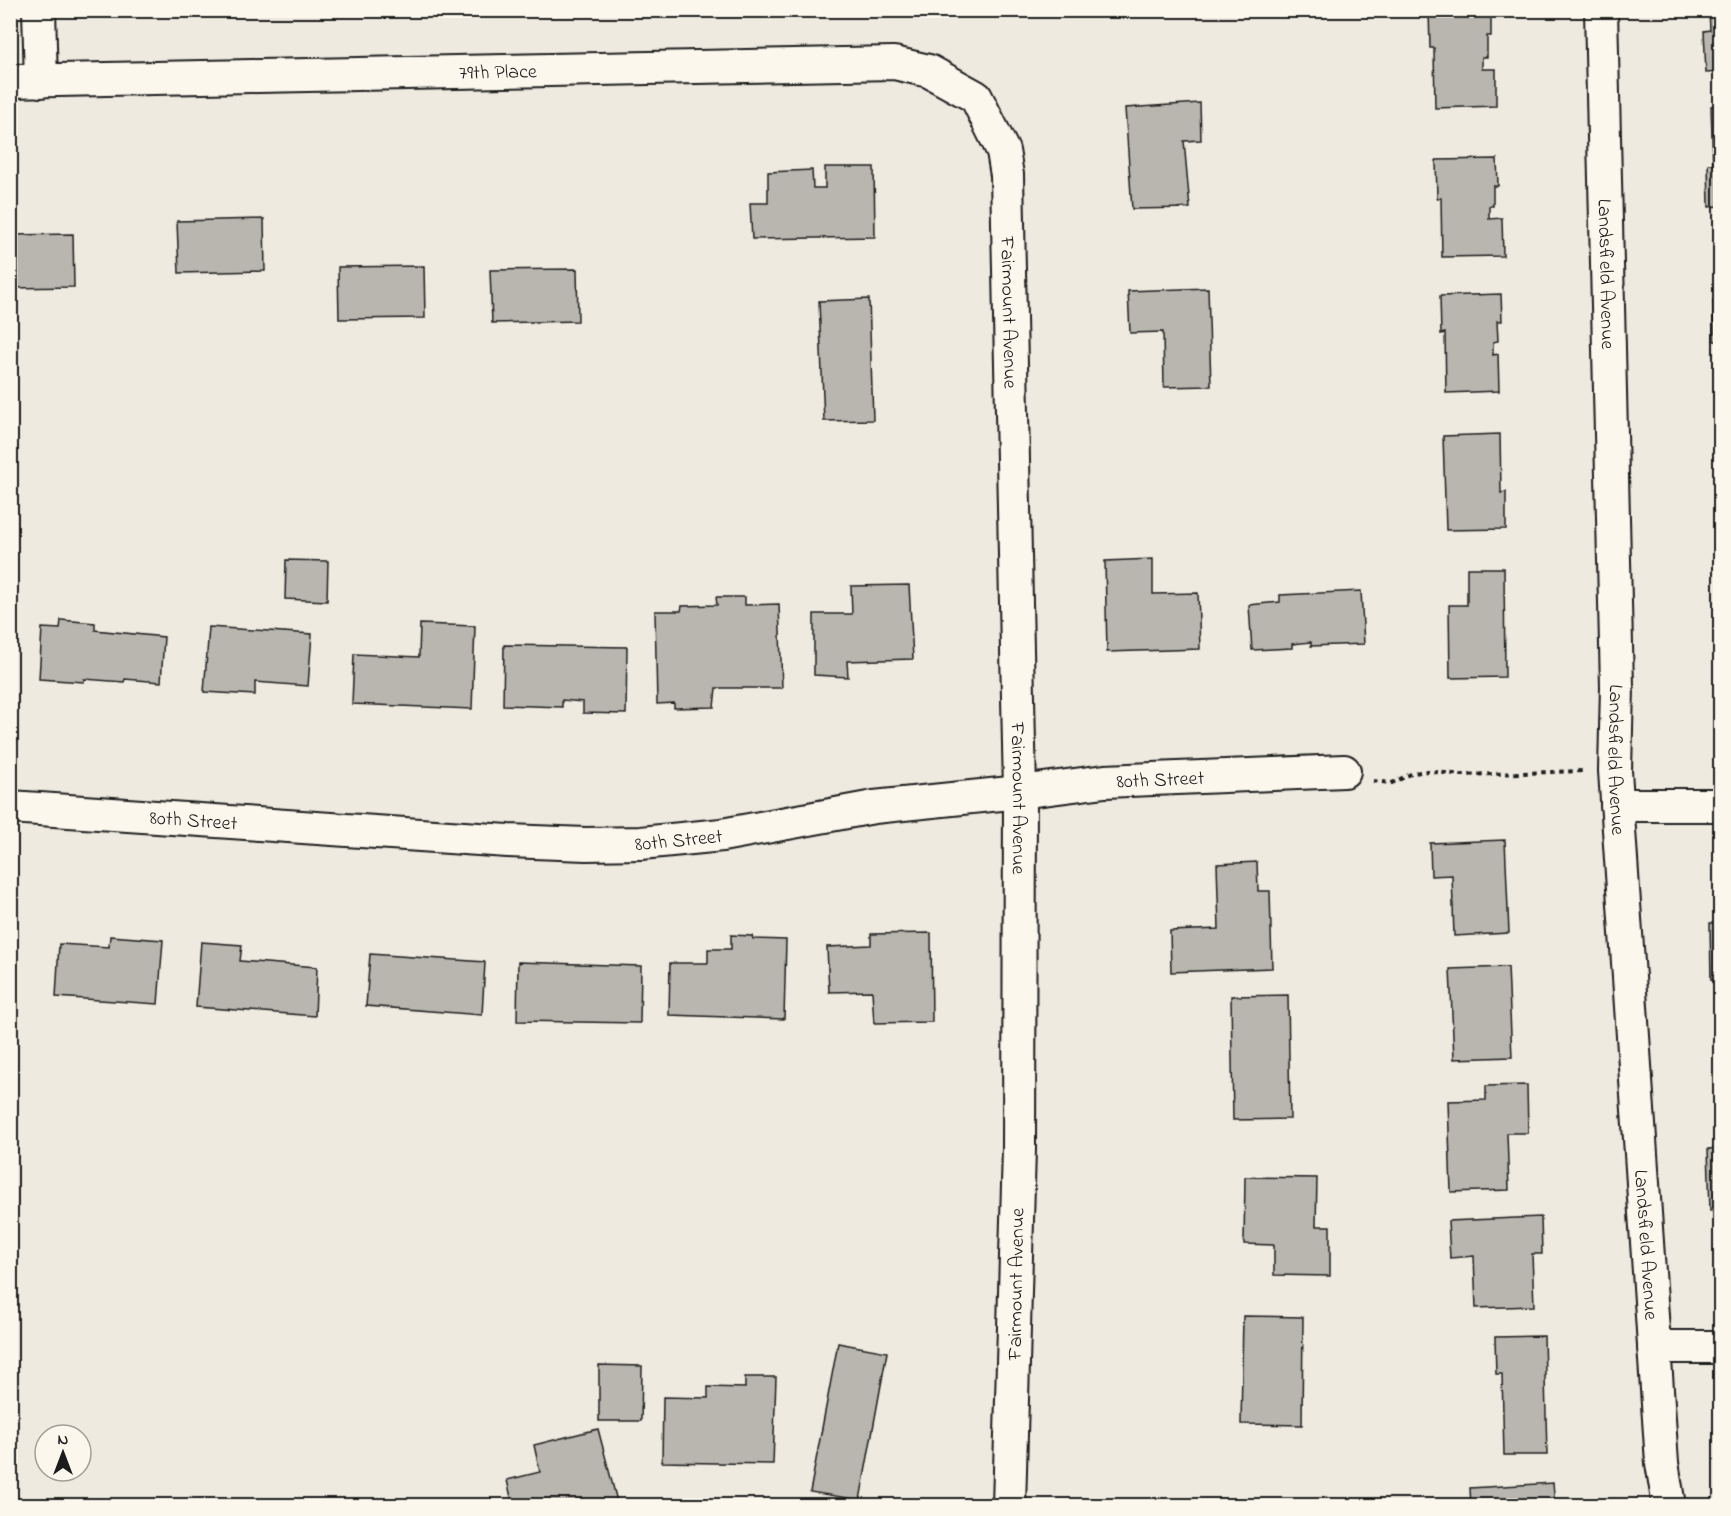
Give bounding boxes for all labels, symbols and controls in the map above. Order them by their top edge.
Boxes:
street label: 79th Place [459,58,537,89]
street label: Landsfield Avenue [1588,198,1621,350]
street label: Fairmount Avenue [991,235,1023,389]
street label: Landsfield Avenue [1598,684,1631,836]
street label: Fairmount Avenue [1002,721,1032,875]
street label: 80th Street [1116,765,1205,798]
street label: 80th Street [149,805,238,840]
street label: 80th Street [635,823,724,860]
street label: Landsfield Avenue [1625,1169,1664,1321]
street label: Fairmount Avenue [1002,1208,1033,1361]
north arrow [33,1423,93,1483]
text: N [58,1428,69,1452]

